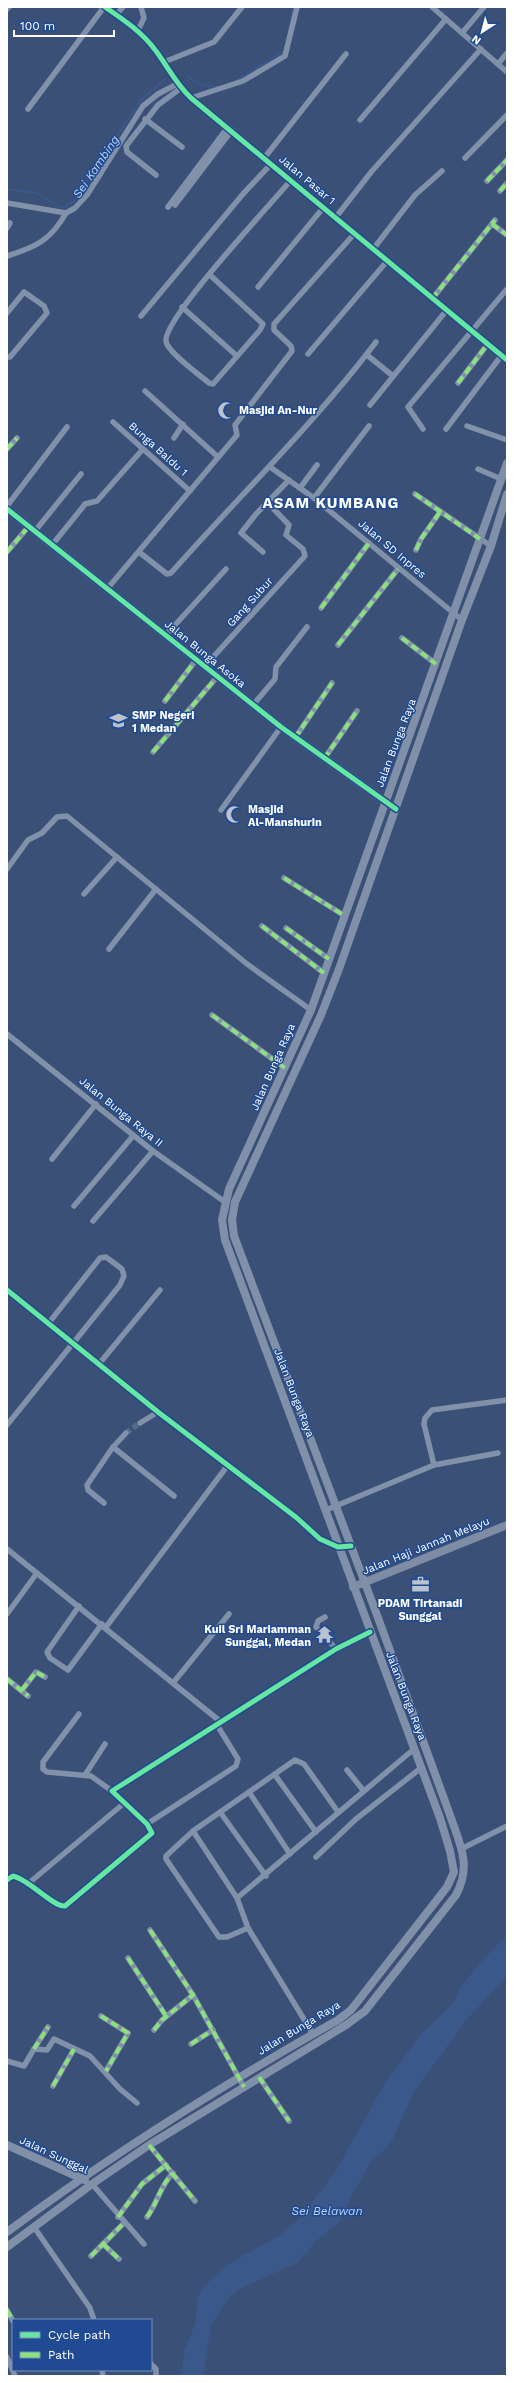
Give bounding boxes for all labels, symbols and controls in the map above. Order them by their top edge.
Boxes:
scale bar [14,12,114,38]
north arrow [462,12,502,52]
text: 100 m [20,19,55,33]
text: N [469,32,484,47]
water label: Sei Kambing [70,133,122,201]
street label: Jalan Pasar 1 [276,153,338,207]
mosque icon: Masjid An-Nur [216,400,236,420]
place label: Masjid An-Nur [239,404,317,417]
street label: Bunga Baldu 1 [126,419,190,479]
district label: ASAM KUMBANG [263,494,399,512]
street label: Jalan SD Inpres [355,517,429,581]
street label: Gang Subur [224,574,276,630]
street label: Jalan Bunga Asoka [162,617,248,691]
street label: Jalan Bunga Raya [373,697,419,789]
place label: SMP Negeri 1 Medan [132,709,194,735]
school or university icon: SMP Negeri 1 Medan [109,711,129,731]
place label: Masjid Al-Manshurin [248,803,322,829]
mosque icon: Masjid Al-Manshurin [225,805,245,825]
street label: Jalan Bunga Raya [248,1022,298,1112]
street label: Jalan Bunga Raya II [77,1074,165,1150]
street label: Jalan Bunga Raya [271,1347,317,1439]
street label: Jalan Haji Jannah Melayu [361,1514,491,1578]
office icon: PDAM Tirtanadi Sunggal [410,1575,430,1595]
place label: PDAM Tirtanadi Sunggal [378,1597,462,1623]
place label: Kuil Sri Mariamman Sunggal, Medan [204,1623,311,1649]
temple icon: Kuil Sri Mariamman Sunggal, Medan [314,1625,334,1645]
street label: Jalan Bunga Raya [383,1650,429,1742]
street label: Jalan Bunga Raya [255,1998,343,2058]
street label: Jalan Sunggal [18,2133,91,2177]
water label: Sei Belawan [291,2204,363,2218]
legend [12,2319,152,2371]
text: Cycle path [48,2328,110,2342]
text: Path [48,2348,74,2362]

